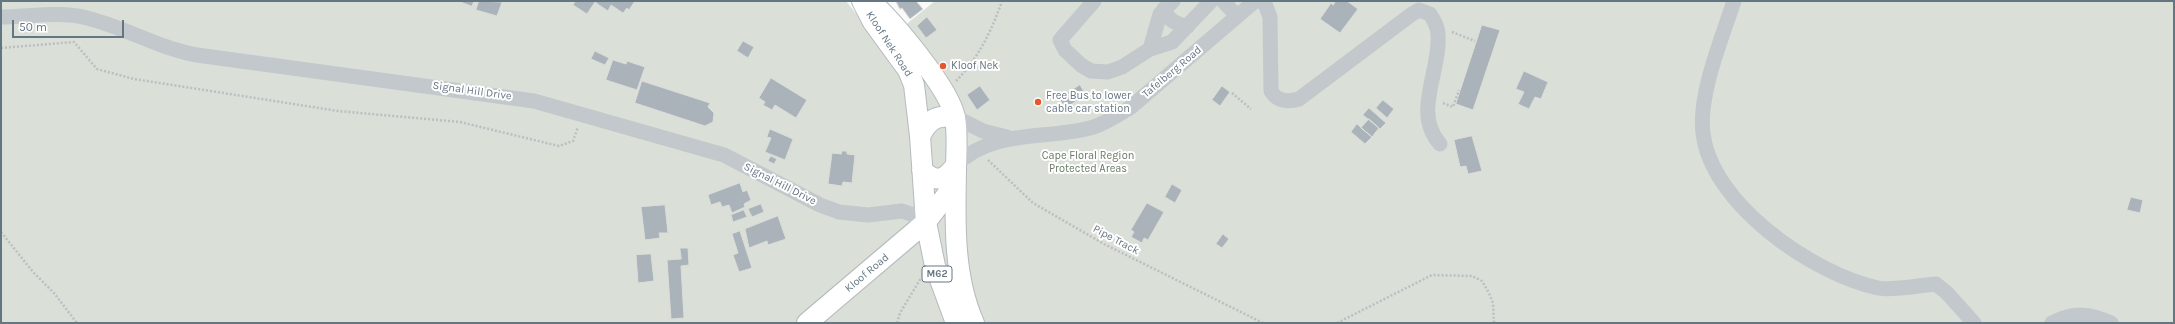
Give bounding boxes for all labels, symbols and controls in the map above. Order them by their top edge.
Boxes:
street label: Kloof Nek Road [863,9,915,79]
scale bar [14,12,126,38]
text: 50 m [19,20,47,34]
street label: Tafelberg Road [1140,43,1204,101]
place label: Kloof Nek [951,59,999,73]
marker: Kloof Nek [938,61,948,71]
street label: Signal Hill Drive [432,79,512,103]
place label: Free Bus to lower cable car station [1046,89,1131,115]
marker: Free Bus to lower cable car station [1033,97,1043,107]
park label: Cape Floral Region Protected Areas [1042,149,1134,175]
street label: Signal Hill Drive [742,160,818,208]
street label: Pipe Track [1091,222,1141,258]
street label: Kloof Road [842,251,892,295]
road number: M62 [922,266,952,282]

